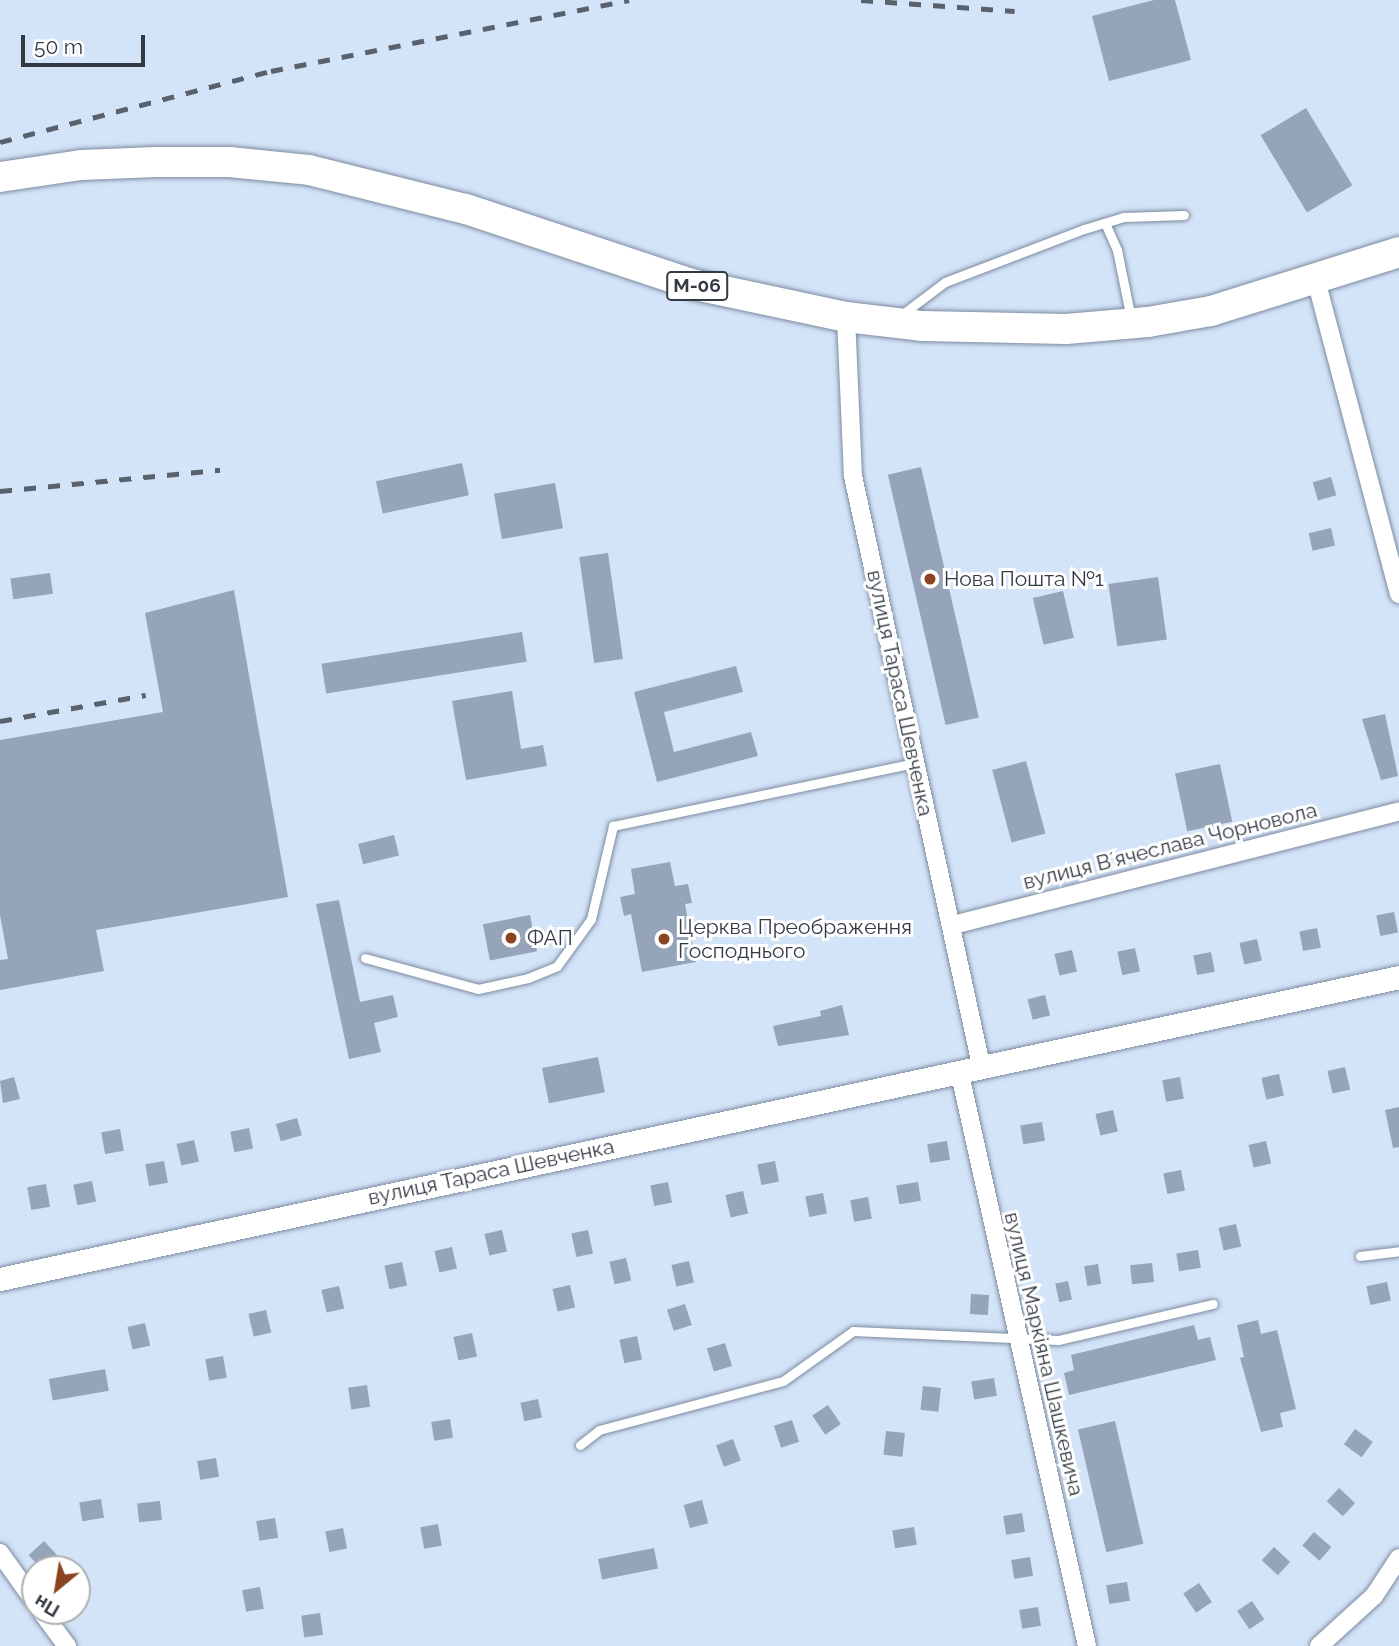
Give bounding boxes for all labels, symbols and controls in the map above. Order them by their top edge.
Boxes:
scale bar [24,21,149,65]
text: 50 m [34,34,83,59]
road number: М-06 [666,270,728,302]
place label: Нова Пошта №1 [944,566,1104,592]
street label: вулиця Тараса Шевченка [862,567,938,819]
marker: Нова Пошта №1 [922,571,938,587]
street label: вулиця Вʼячеслава Чорновола [1020,797,1320,895]
place label: Церква Преображення Господнього [678,914,912,964]
place label: ФАП [527,925,573,951]
marker: ФАП [501,928,521,948]
marker: Церква Преображення Господнього [656,931,672,947]
street label: вулиця Тараса Шевченка [365,1134,617,1210]
street label: вулиця Маркіяна Шашкевича [999,1210,1089,1498]
north arrow [21,1555,91,1625]
text: Пн [30,1591,63,1622]

